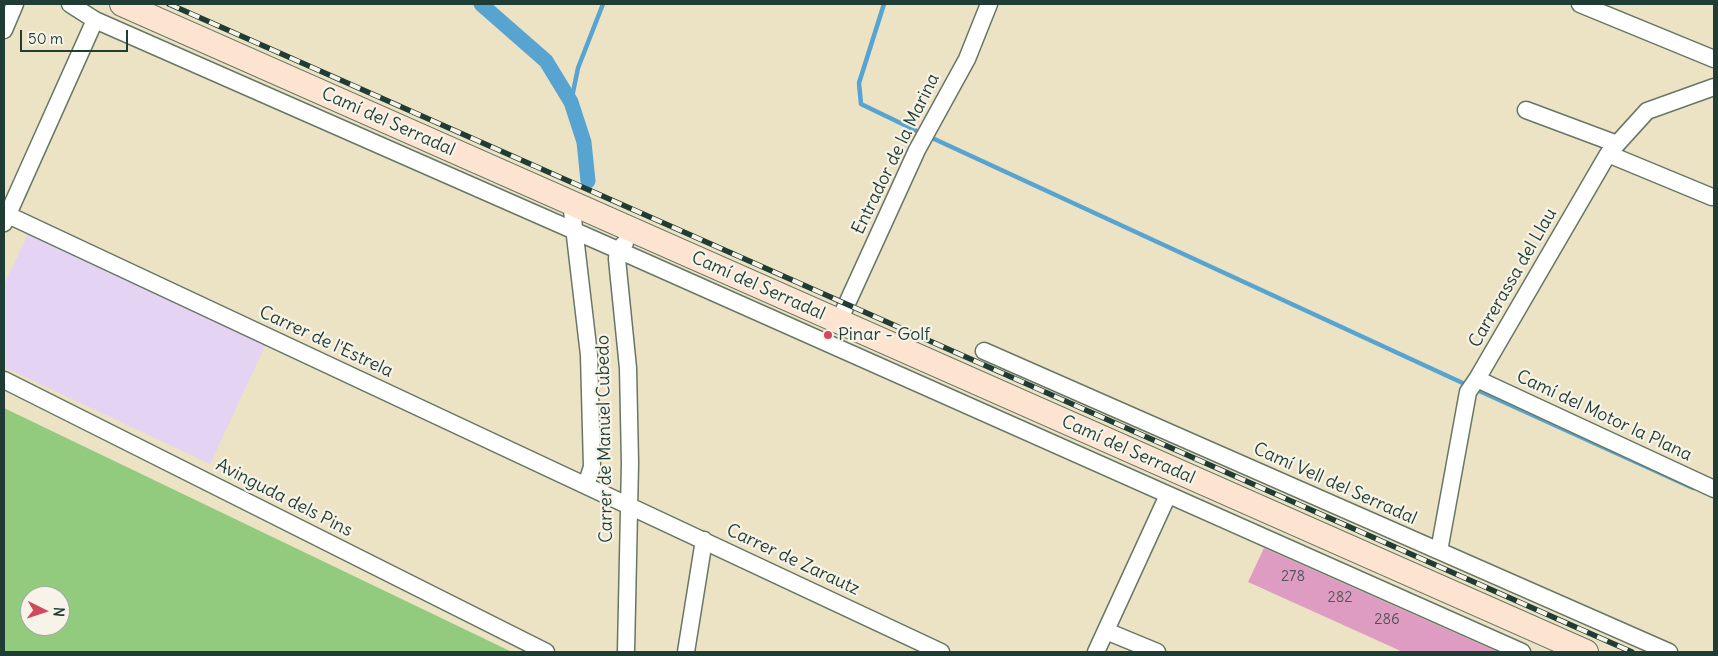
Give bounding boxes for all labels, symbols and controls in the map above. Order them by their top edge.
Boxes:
scale bar [22,20,130,52]
text: 50 m [28,29,63,48]
street label: Entrador de la Marina [848,70,944,238]
street label: Camí del Serradal [318,83,458,161]
street label: Carrerassa del Llau [1464,205,1562,351]
street label: Camí del Serradal [688,247,828,325]
street label: Carrer de l'Estrela [256,302,396,382]
place label: Pinar - Golf [838,324,930,346]
marker: Pinar - Golf [822,329,834,341]
street label: Carrer de Manuel Cubedo [592,335,618,543]
street label: Camí del Motor la Plana [1513,366,1695,466]
street label: Camí del Serradal [1058,411,1198,489]
street label: Camí Vell del Serradal [1250,438,1420,530]
street label: Avinguda dels Pins [212,454,356,542]
street label: Carrer de Zarautz [723,520,863,600]
house number: 278 [1281,568,1305,586]
north arrow [20,586,70,636]
house number: 282 [1327,589,1353,607]
text: N [50,607,68,617]
house number: 286 [1374,611,1400,629]

